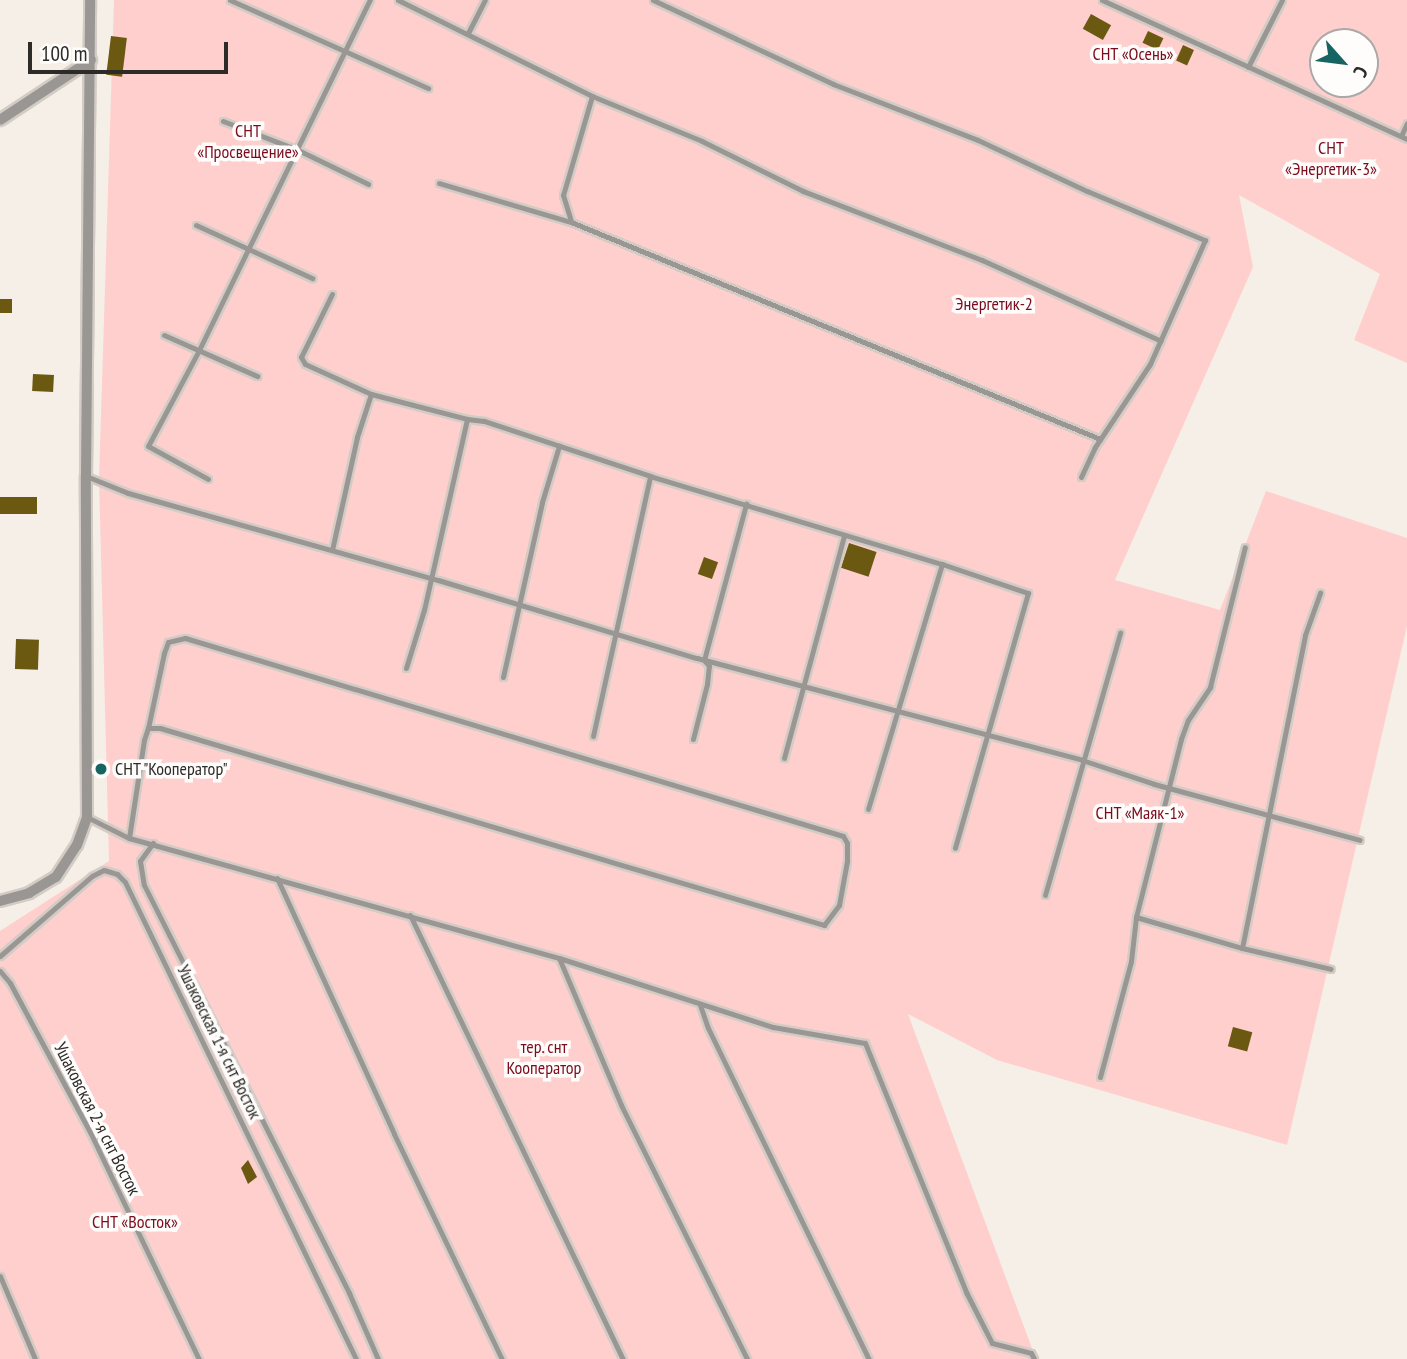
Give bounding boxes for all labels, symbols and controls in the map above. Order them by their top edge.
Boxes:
scale bar [32,28,231,72]
north arrow [1309,28,1379,98]
text: 100 m [41,40,87,67]
park label: СНТ «Осень» [1092,43,1174,65]
text: С [1348,62,1373,81]
park label: СНТ «Просвещение» [197,121,299,164]
park label: СНТ «Энергетик-3» [1285,138,1377,180]
park label: Энергетик-2 [955,293,1033,315]
place label: СНТ "Кооператор" [115,758,229,780]
marker: СНТ "Кооператор" [93,761,109,777]
park label: СНТ «Маяк-1» [1095,802,1185,824]
street label: Ушаковская 1-я снт Восток [172,961,266,1123]
park label: тер. снт Кооператор [507,1037,581,1080]
street label: Ушаковская 2-я снт Восток [49,1039,145,1199]
park label: СНТ «Восток» [92,1211,178,1233]

